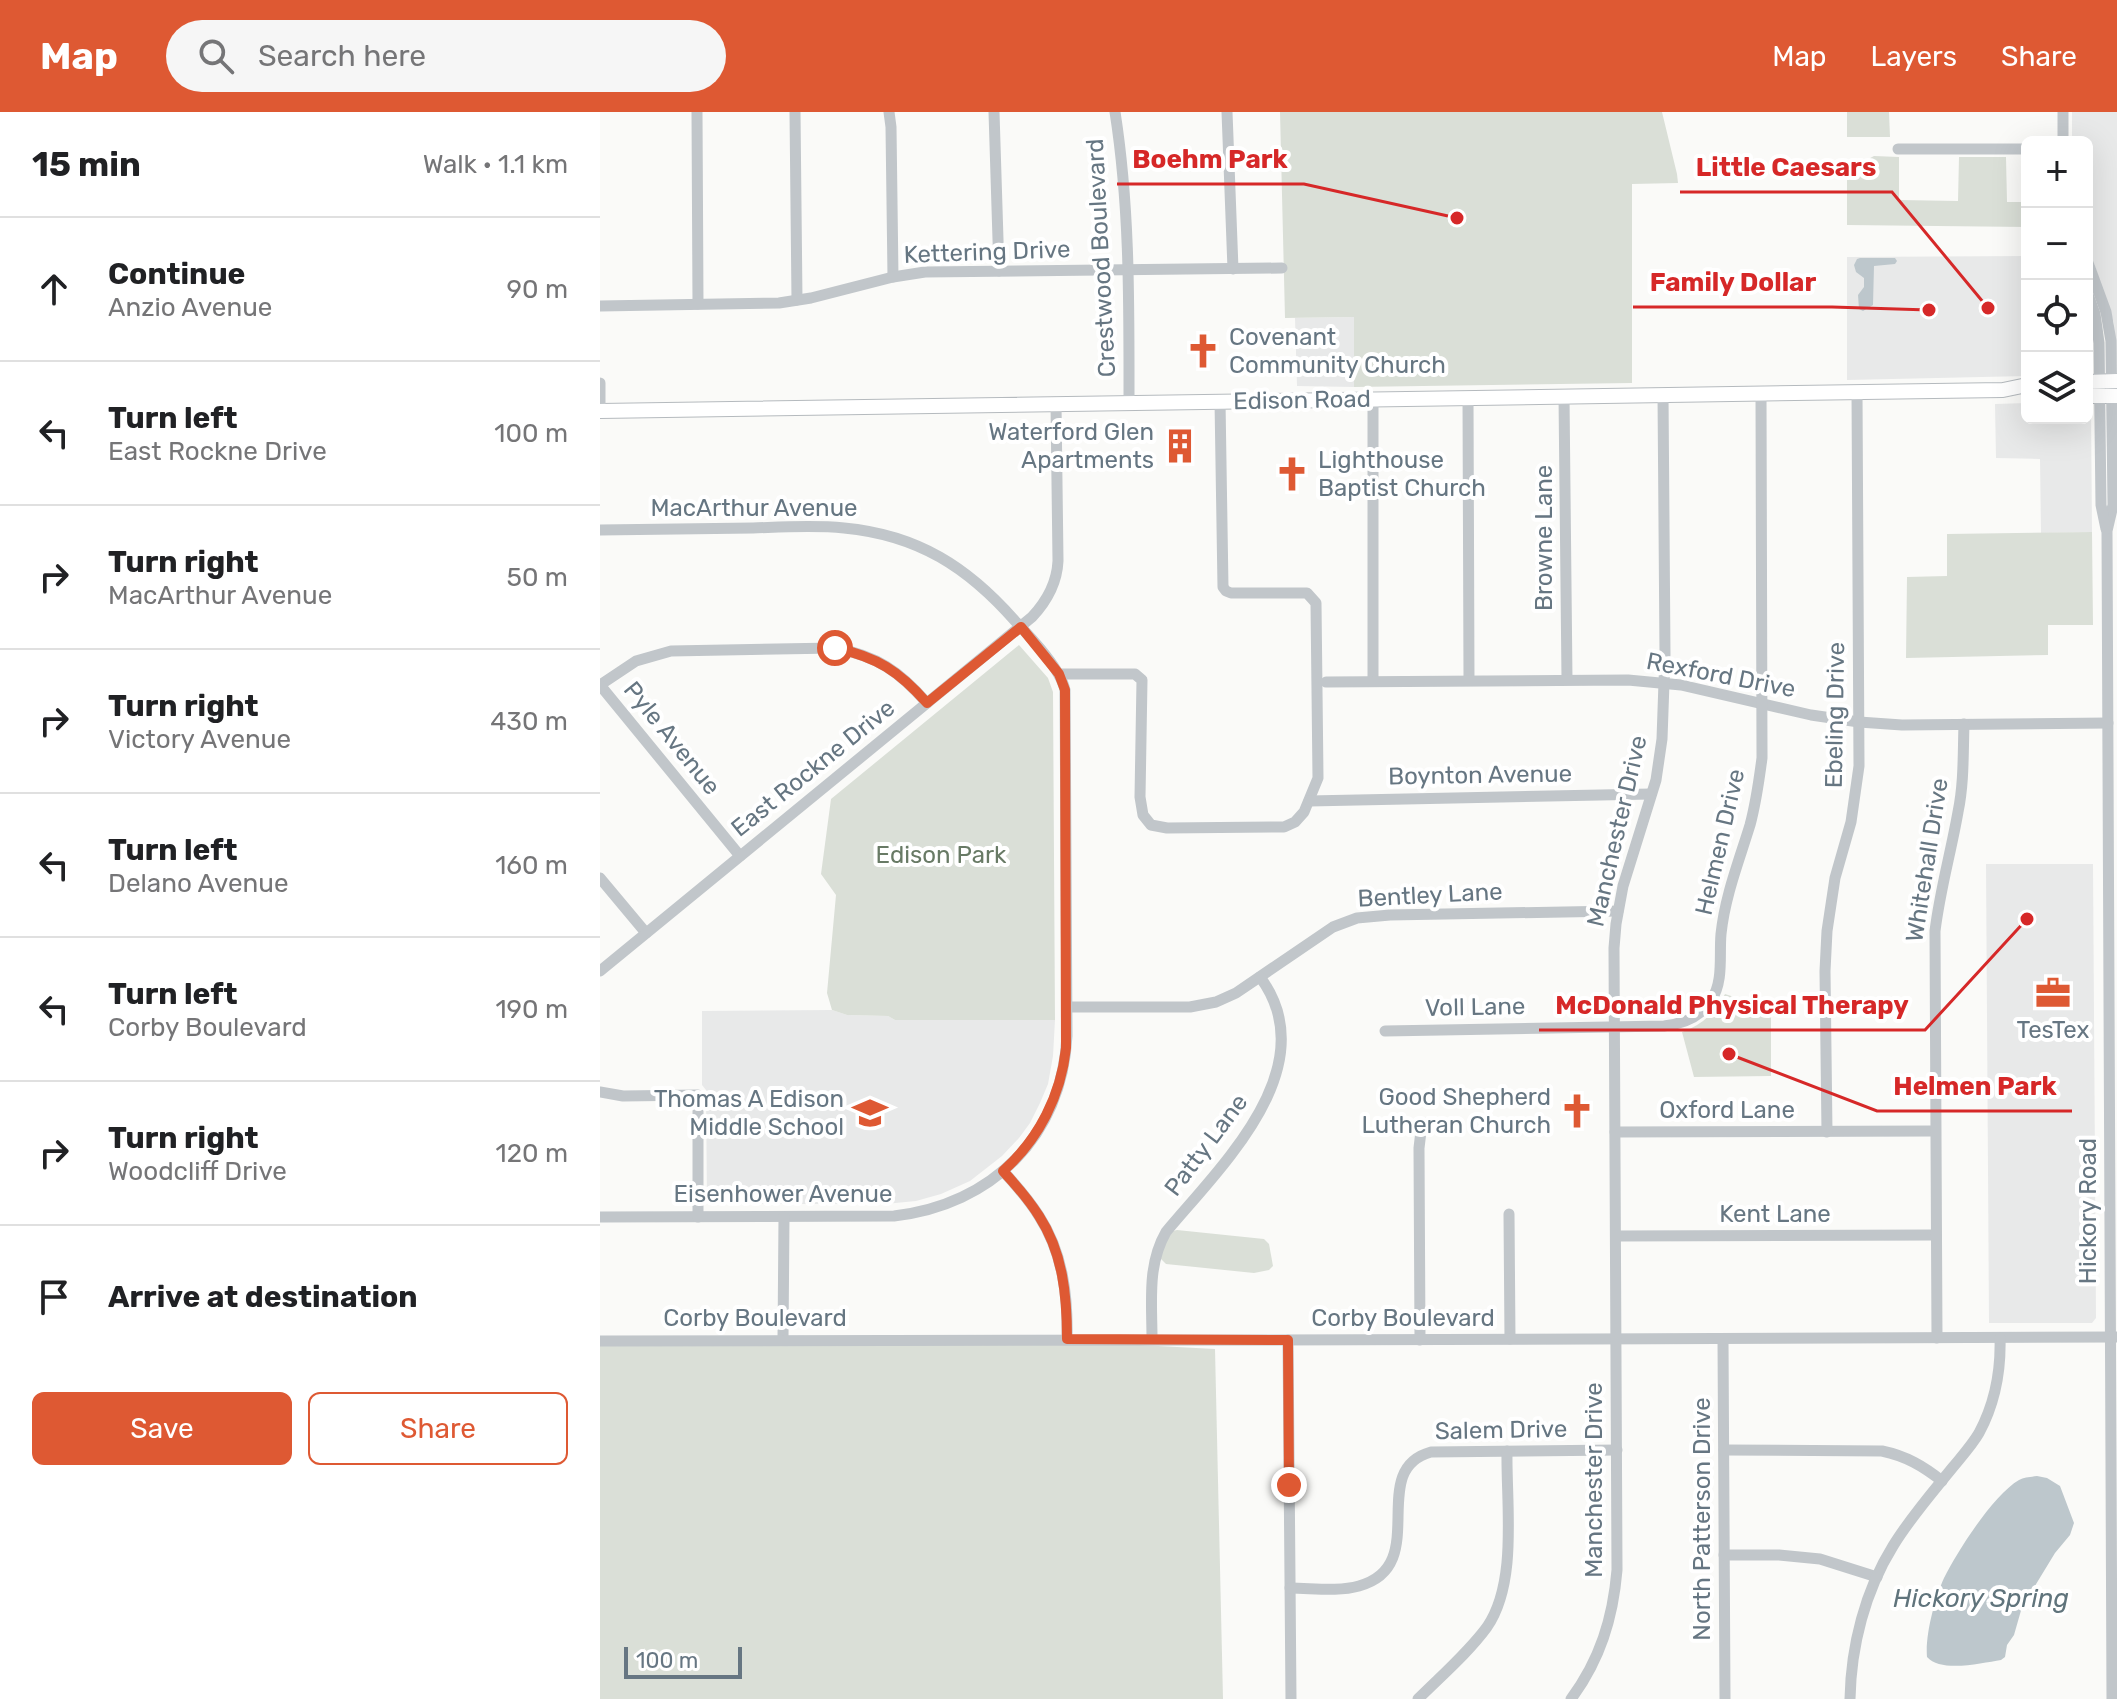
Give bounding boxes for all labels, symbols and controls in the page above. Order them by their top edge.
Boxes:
search box [166,20,726,92]
text: Map [40,33,118,79]
icon: search [194,34,238,78]
text: Search here [258,38,426,74]
text: Map [1772,40,1827,73]
text: Layers [1871,40,1957,73]
text: Share [2001,40,2077,73]
callout: Boehm Park [1117,134,1304,184]
map controls [2021,136,2093,424]
button: + [2021,136,2093,208]
street label: Crestwood Boulevard [1081,138,1121,378]
callout: Little Caesars [1680,142,1892,192]
text: 15 min [32,144,141,185]
text: Boehm Park [1132,144,1289,175]
text: Walk · 1.1 km [423,149,568,180]
text: Little Caesars [1696,152,1876,183]
button: − [2021,208,2093,280]
street label: Kettering Drive [903,235,1071,269]
text: Continue [108,256,245,292]
callout: Family Dollar [1633,257,1832,307]
icon: ahead [32,267,76,311]
text: Family Dollar [1650,267,1816,298]
text: 90 m [507,274,568,305]
button: locate [2021,280,2093,352]
text: Anzio Avenue [108,292,272,323]
place label: Covenant Community Church [1229,323,1446,379]
church icon: Covenant Community Church [1184,332,1222,370]
button: layers [2021,352,2093,424]
street label: Edison Road [1233,385,1371,415]
text: Turn left [108,400,238,436]
icon: left [32,411,76,455]
text: 100 m [494,418,568,449]
place label: Waterford Glen Apartments [988,418,1154,474]
building icon: Waterford Glen Apartments [1161,427,1199,465]
text: East Rockne Drive [108,436,327,467]
place label: Lighthouse Baptist Church [1318,446,1486,502]
church icon: Lighthouse Baptist Church [1273,455,1311,493]
street label: Browne Lane [1530,465,1558,611]
street label: MacArthur Avenue [650,494,858,522]
text: Turn right [108,544,259,580]
icon: right [32,555,76,599]
text: 50 m [507,562,568,593]
text: MacArthur Avenue [108,580,332,611]
route start [817,630,853,666]
street label: Ebeling Drive [1820,642,1850,788]
street label: Rexford Drive [1644,647,1798,703]
street label: Pyle Avenue [618,676,726,800]
text: Turn right [108,688,259,724]
street label: East Rockne Drive [726,694,900,842]
icon: right [32,699,76,743]
text: 430 m [490,706,568,737]
text: Victory Avenue [108,724,291,755]
street label: Manchester Drive [1581,733,1653,929]
street label: Boynton Avenue [1388,759,1572,791]
street label: Helmen Drive [1690,766,1750,918]
street label: Whitehall Drive [1900,776,1954,944]
text: Turn left [108,832,238,868]
park label: Edison Park [876,841,1007,869]
icon: left [32,843,76,887]
text: 160 m [495,850,568,881]
text: Delano Avenue [108,868,289,899]
street label: Bentley Lane [1357,877,1503,913]
office icon: TesTex [2034,974,2072,1012]
text: Turn left [108,976,238,1012]
callout: McDonald Physical Therapy [1539,980,1925,1030]
icon: left [32,987,76,1031]
text: McDonald Physical Therapy [1555,990,1909,1021]
street label: Voll Lane [1424,992,1526,1022]
text: 190 m [495,994,568,1025]
text: Corby Boulevard [108,1012,307,1043]
place label: TesTex [2017,1016,2089,1044]
callout: Helmen Park [1877,1061,2072,1111]
text: Helmen Park [1893,1071,2057,1102]
place label: Good Shepherd Lutheran Church [1362,1083,1551,1139]
place label: Thomas A Edison Middle School [654,1085,844,1141]
street label: Patty Lane [1159,1089,1253,1201]
church icon: Good Shepherd Lutheran Church [1558,1092,1596,1130]
school or university icon: Thomas A Edison Middle School [851,1094,889,1132]
street label: Oxford Lane [1659,1096,1795,1124]
text: Turn right [108,1120,259,1156]
icon: right [32,1131,76,1175]
text: 120 m [496,1138,568,1169]
street label: Hickory Road [2074,1138,2102,1284]
text: Woodcliff Drive [108,1156,287,1187]
street label: Eisenhower Avenue [674,1180,892,1208]
street label: Kent Lane [1719,1200,1831,1228]
icon: arrive [32,1275,76,1319]
text: Arrive at destination [108,1279,418,1315]
street label: Corby Boulevard [663,1304,847,1332]
street label: Corby Boulevard [1311,1304,1495,1332]
street label: Manchester Drive [1580,1382,1608,1578]
button: Save [32,1392,292,1465]
button: Share [308,1392,568,1465]
street label: North Patterson Drive [1688,1397,1716,1641]
street label: Salem Drive [1435,1415,1567,1445]
route end [1271,1467,1307,1503]
water label: Hickory Spring [1893,1583,2069,1614]
scale bar [624,1643,742,1679]
text: 100 m [636,1647,698,1674]

